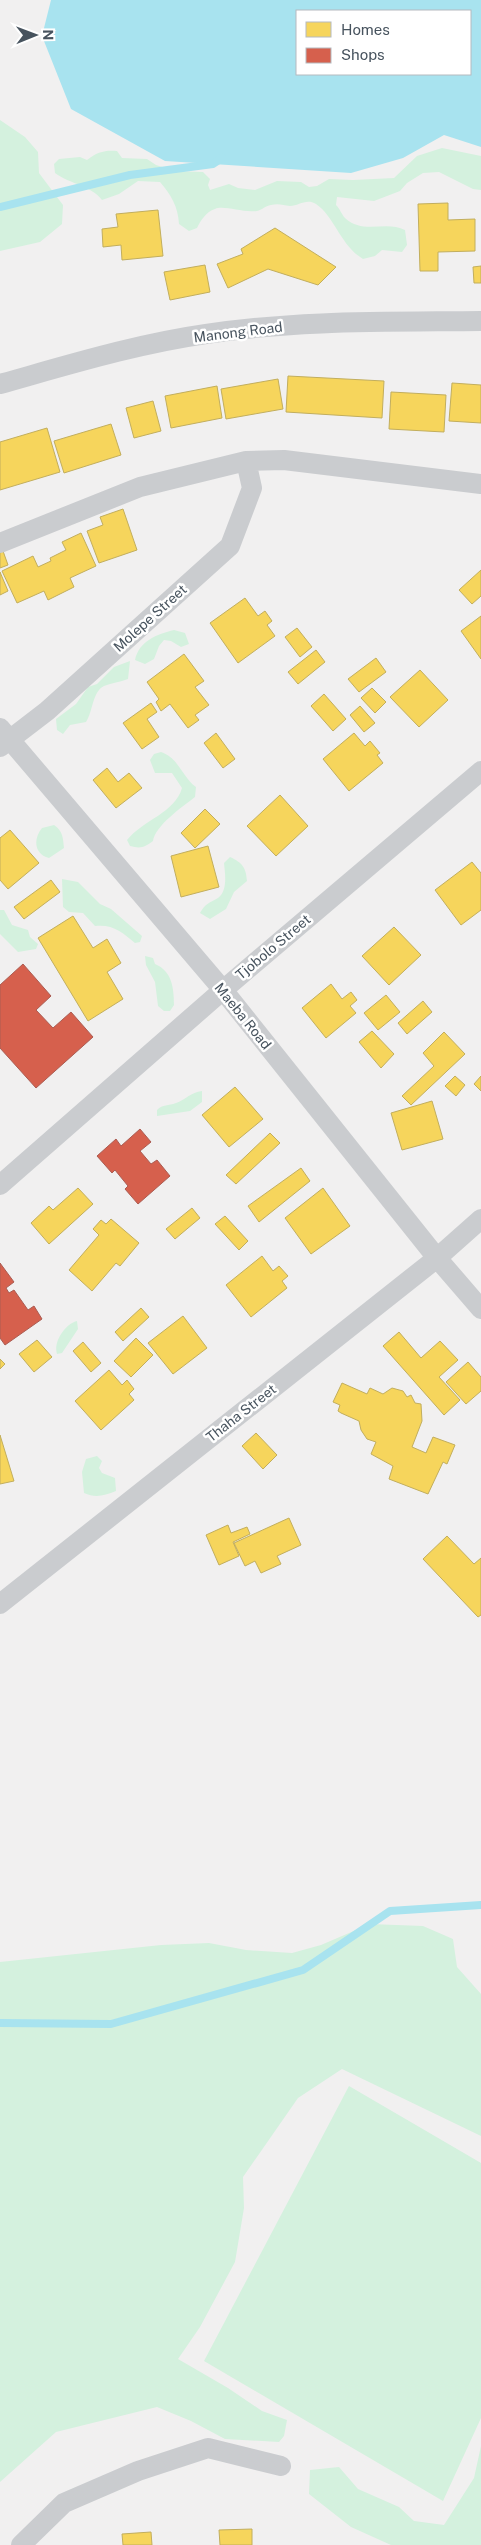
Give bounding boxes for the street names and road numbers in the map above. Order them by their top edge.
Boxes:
street label: Manong Road [193,319,283,345]
street label: Molepe Street [110,581,190,655]
street label: Tjobolo Street [232,911,314,983]
street label: Maeba Road [211,980,275,1052]
street label: Thaha Street [203,1381,279,1445]

